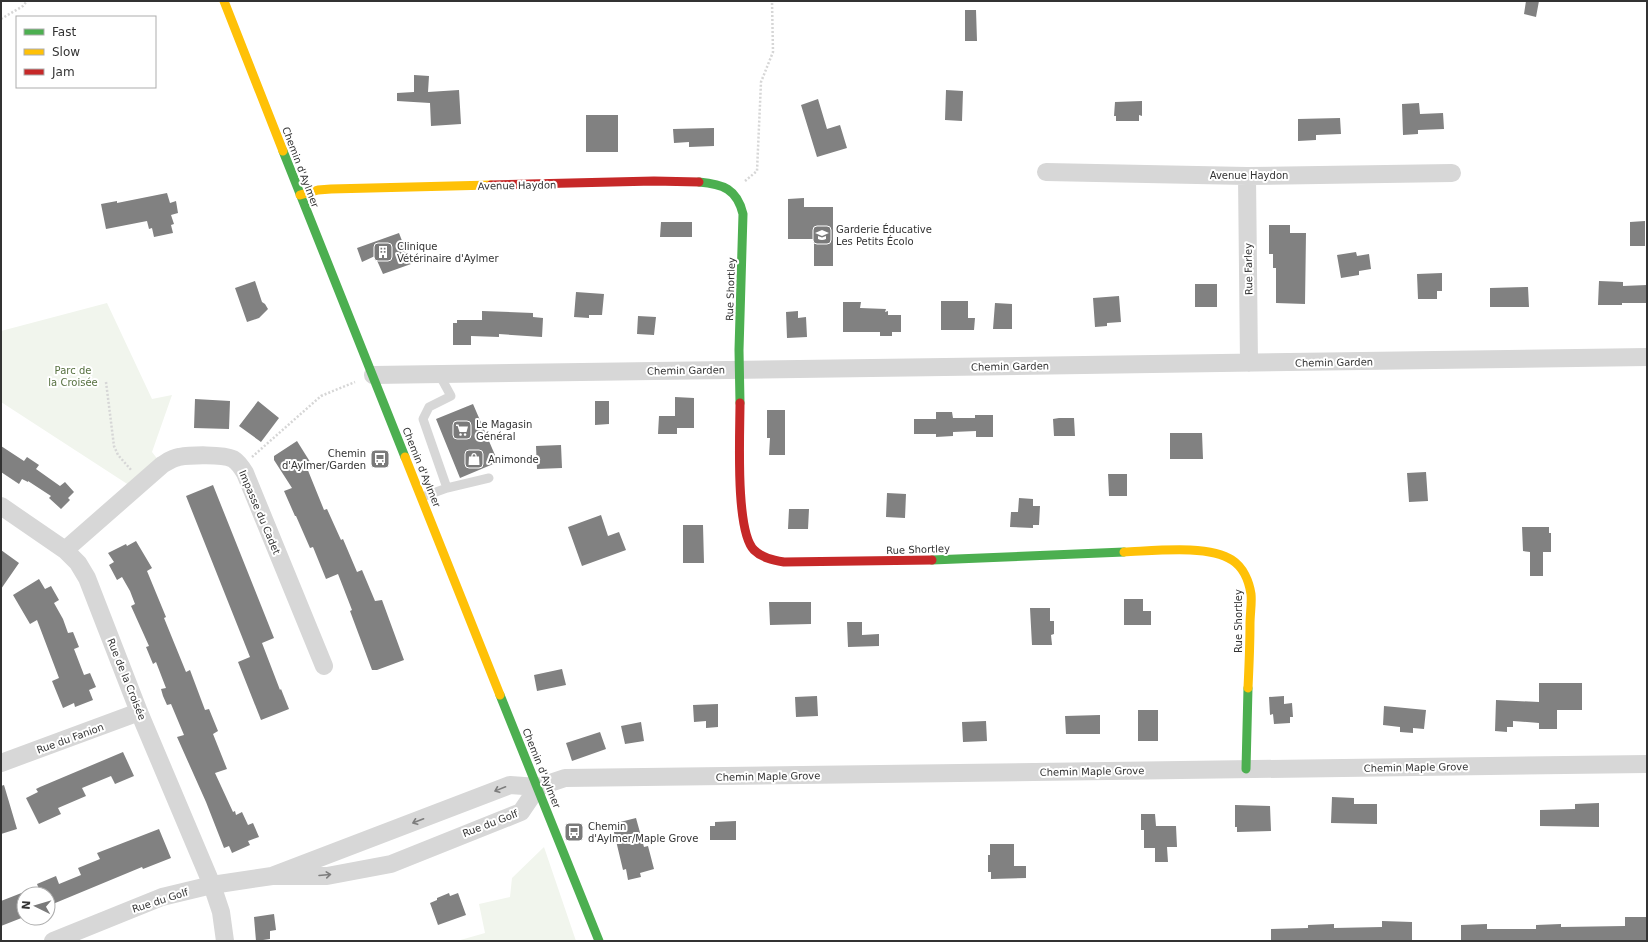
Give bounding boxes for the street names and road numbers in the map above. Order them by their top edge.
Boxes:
street label: Chemin d'Aylmer [280,125,321,210]
street label: Avenue Haydon [1210,170,1288,181]
street label: Avenue Haydon [478,179,556,192]
street label: Rue Farley [1243,243,1254,295]
street label: Rue Shortley [724,257,737,321]
street label: Chemin Garden [1295,356,1373,369]
street label: Chemin Garden [971,360,1049,373]
street label: Chemin Garden [647,364,725,377]
street label: Chemin d'Aylmer [400,426,443,510]
street label: Impasse du Cadet [237,468,282,556]
street label: Rue Shortley [886,543,950,556]
street label: Rue Shortley [1233,589,1244,653]
street label: Rue de la Croisée [105,637,148,722]
street label: Rue du Fanion [35,721,105,756]
street label: Chemin d'Aylmer [520,727,563,811]
street label: Chemin Maple Grove [1364,761,1468,774]
street label: Chemin Maple Grove [1040,765,1144,778]
street label: Chemin Maple Grove [716,770,820,783]
street label: Rue du Golf [461,808,520,839]
street label: Rue du Golf [131,886,190,915]

